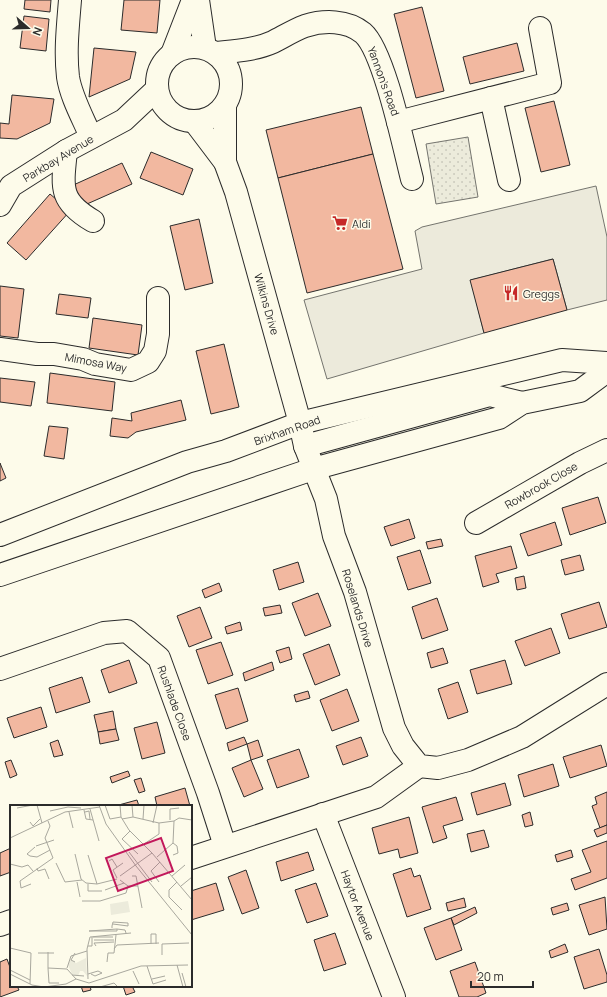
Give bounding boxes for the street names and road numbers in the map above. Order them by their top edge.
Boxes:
street label: Yannon's Road [365,44,403,118]
street label: Parkbay Avenue [20,131,97,185]
street label: Wilkins Drive [251,271,283,337]
street label: Mimosa Way [64,349,129,375]
street label: Brixham Road [252,412,322,448]
street label: Rowbrook Close [502,458,581,512]
street label: Roselands Drive [339,567,377,649]
street label: Rushlade Close [154,663,196,743]
street label: Haytor Avenue [338,868,378,943]

